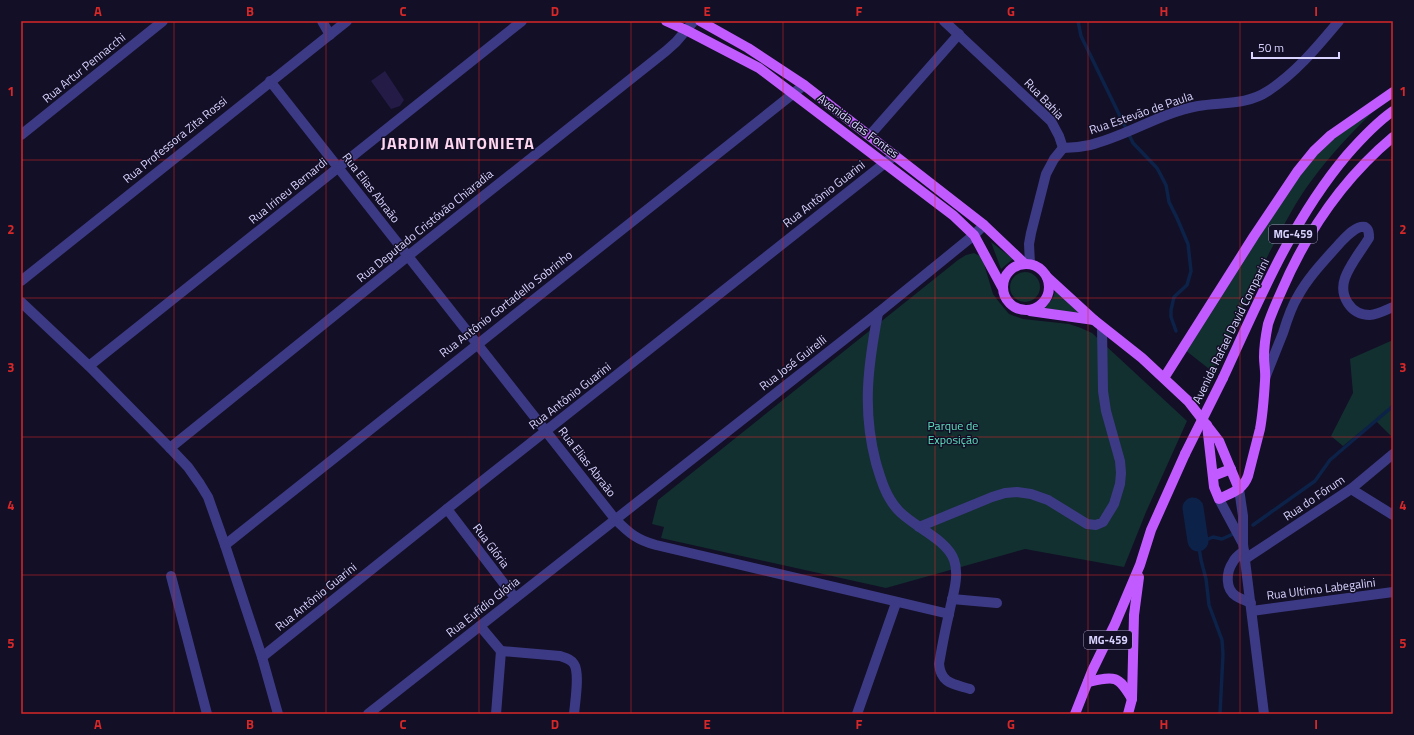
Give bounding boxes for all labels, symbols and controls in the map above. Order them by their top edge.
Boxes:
text: A [94,1,102,21]
text: B [246,1,254,21]
text: C [399,1,407,21]
text: D [551,1,559,21]
text: E [703,1,711,21]
text: F [856,1,863,21]
text: G [1007,1,1015,21]
text: H [1160,1,1168,21]
text: I [1314,1,1318,21]
street label: Rua Artur Pennacchi [38,28,130,107]
scale bar [1252,34,1339,60]
text: 50 m [1258,38,1284,57]
street label: Rua Bahia [1020,74,1069,124]
text: 1 [7,81,15,101]
text: 1 [1399,81,1407,101]
street label: Rua Estevão de Paula [1086,86,1195,139]
street label: Avenida das Fontes [813,89,903,163]
street label: Rua Professora Zita Rossi [118,92,231,188]
district label: JARDIM ANTONIETA [381,131,535,155]
street label: Rua Elias Abraão [338,149,405,227]
street label: Rua Irineu Bernardi [244,153,331,228]
street label: Rua Antônio Guarini [778,155,869,232]
street label: Rua Deputado Cristóvão Chiaradia [352,164,497,287]
text: 2 [7,219,15,239]
text: 2 [1399,219,1407,239]
road number: MG-459 [1269,225,1317,243]
street label: Rua Antônio Gortadello Sobrinho [435,245,576,362]
street label: Avenida Rafael David Comparini [1187,255,1274,407]
street label: Rua José Guirelli [755,330,830,395]
text: 3 [7,357,15,377]
street label: Rua Antônio Guarini [524,357,615,434]
text: 3 [1399,357,1407,377]
park label: Parque de Exposição [928,416,978,449]
street label: Rua Elias Abraão [554,423,621,501]
street label: Rua do Fórum [1279,470,1348,525]
text: 4 [7,495,15,515]
text: 4 [1399,495,1407,515]
street label: Rua Glória [468,519,515,572]
street label: Rua Antônio Guarini [271,558,361,636]
street label: Rua Eufídio Glória [442,572,524,642]
street label: Rua Ultimo Labegalini [1265,572,1376,605]
road number: MG-459 [1084,631,1132,649]
text: 5 [7,633,15,653]
text: 5 [1399,633,1407,653]
text: A [94,714,102,734]
text: B [246,714,254,734]
text: C [399,714,407,734]
text: D [551,714,559,734]
text: E [703,714,711,734]
text: F [856,714,863,734]
text: G [1007,714,1015,734]
text: H [1160,714,1168,734]
text: I [1314,714,1318,734]

